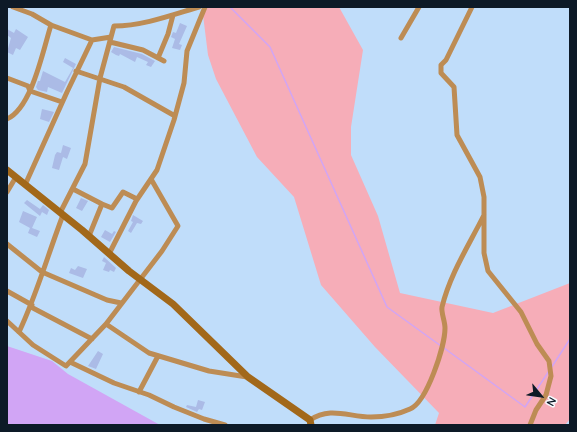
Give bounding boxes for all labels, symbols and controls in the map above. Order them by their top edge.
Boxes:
north arrow [521,376,561,416]
text: N [543,395,560,409]

